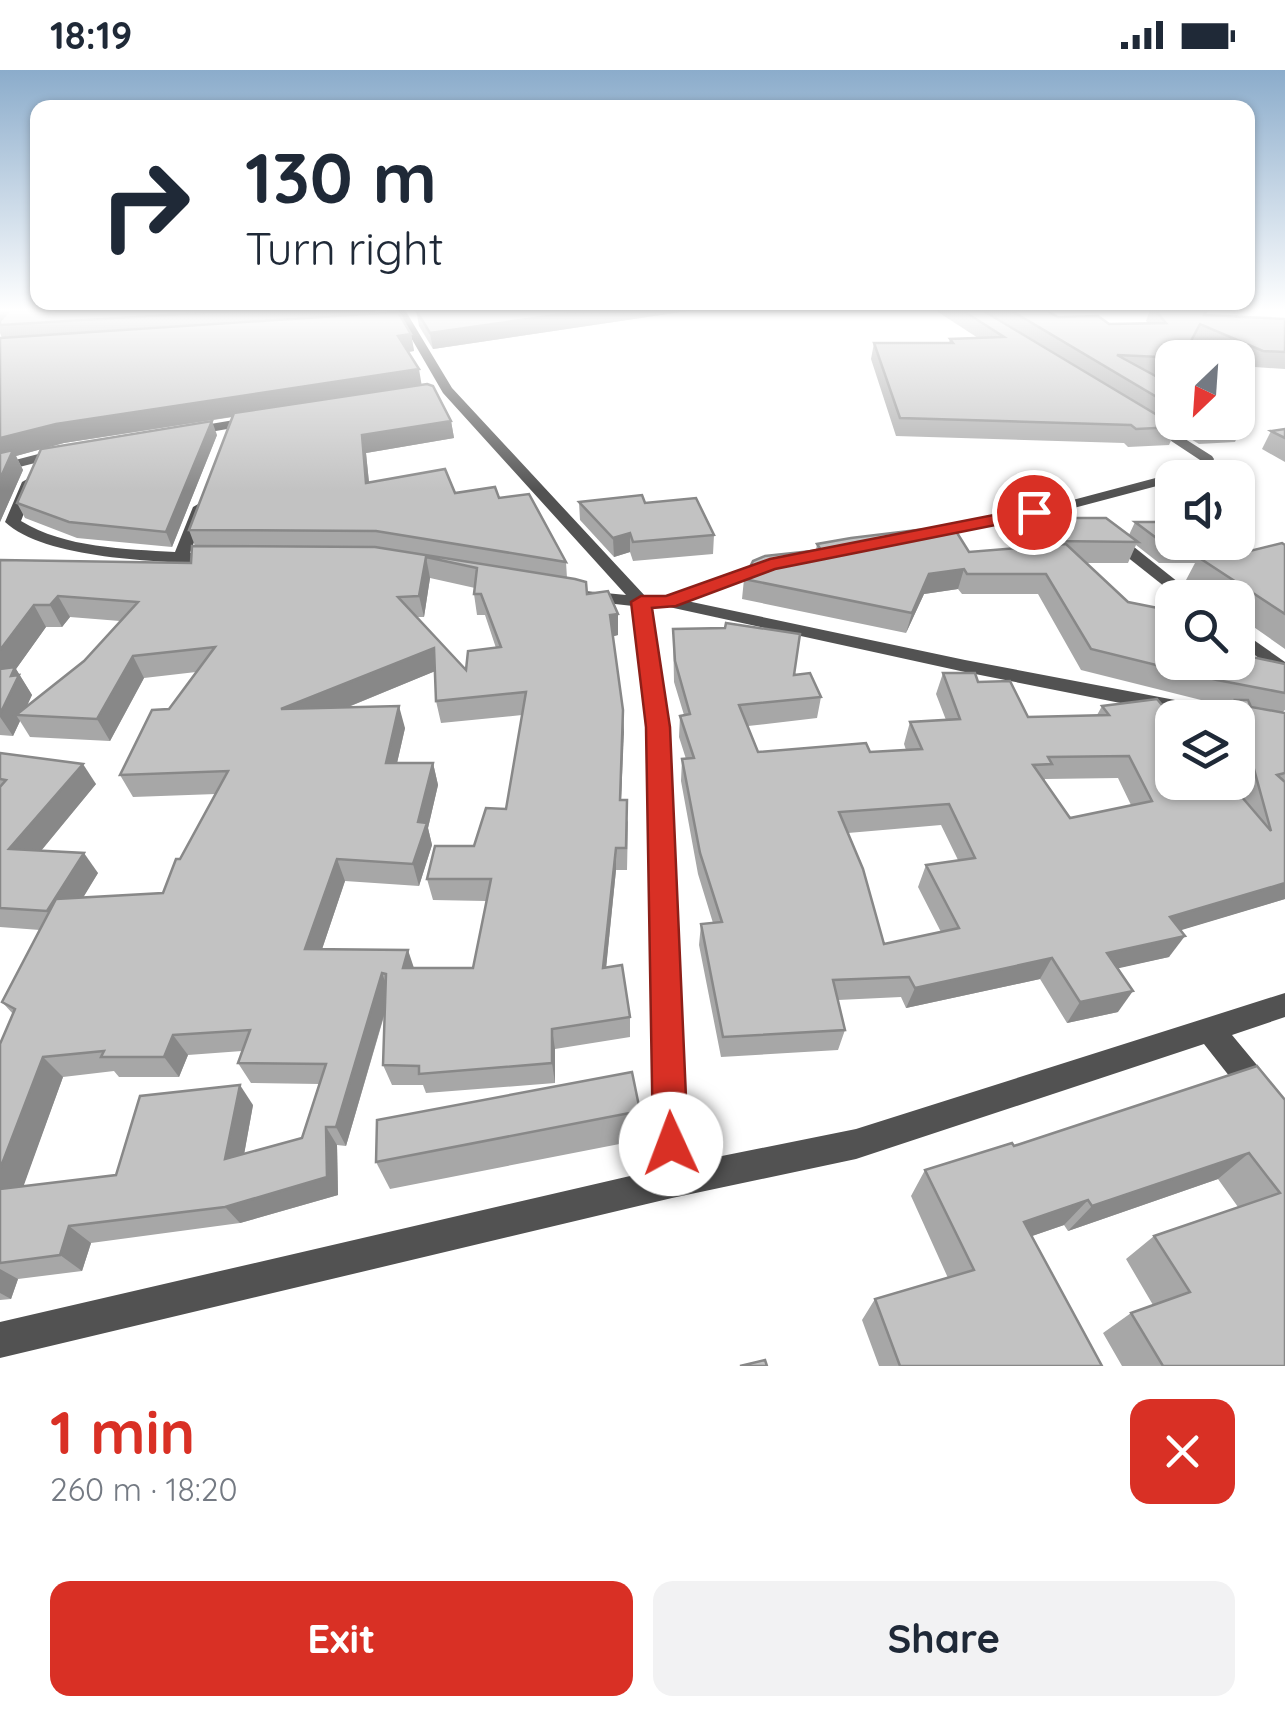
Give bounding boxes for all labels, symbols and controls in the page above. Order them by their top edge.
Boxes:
text: 18:19 [50,11,132,59]
text: 130 m [245,133,437,221]
icon: right [80,140,210,270]
text: Turn right [245,220,444,276]
north arrow [1155,340,1255,440]
map controls [1155,340,1255,800]
button: sound [1155,460,1255,560]
pin [992,470,1077,555]
icon: arrive [1007,485,1062,540]
button: search [1155,580,1255,680]
button: layers [1155,700,1255,800]
position arrow [619,1092,723,1196]
text: 1 min [50,1394,195,1469]
button: close [1130,1399,1235,1504]
text: 260 m · 18:20 [50,1469,238,1509]
button: Exit [50,1581,633,1696]
button: Share [653,1581,1235,1696]

